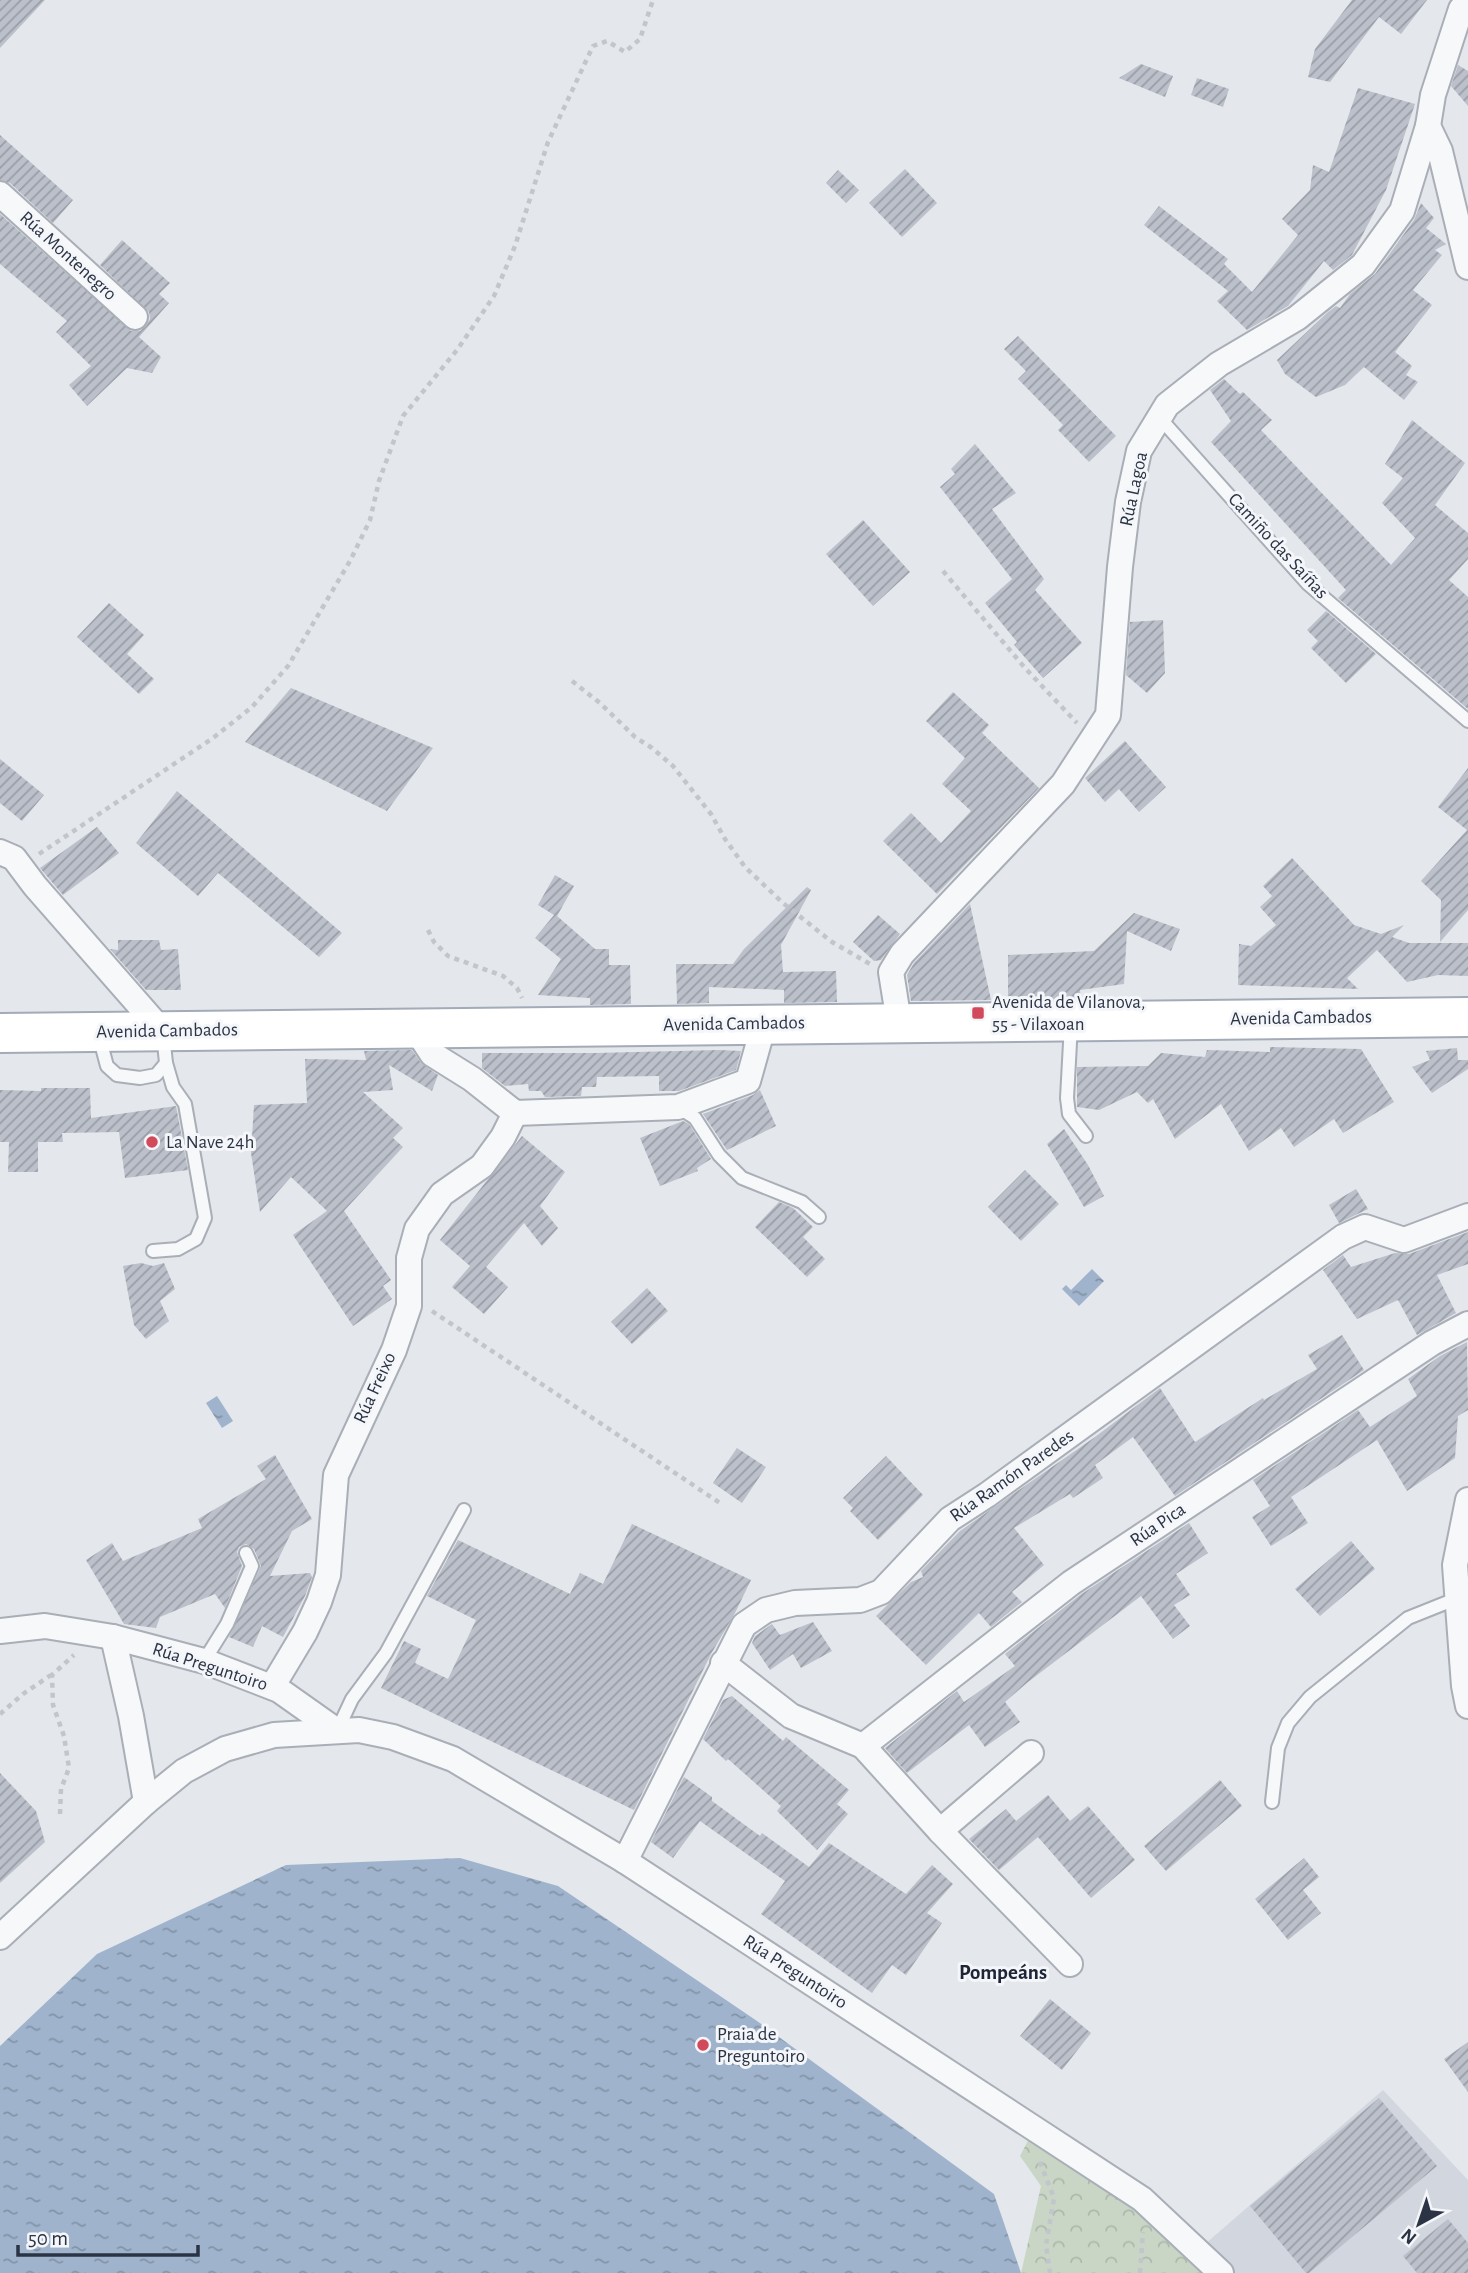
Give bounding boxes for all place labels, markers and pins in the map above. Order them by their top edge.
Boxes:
place label: Avenida de Vilanova, 55 - Vilaxoan [992,993,1145,1034]
marker: Avenida de Vilanova, 55 - Vilaxoan [970,1005,986,1021]
place label: La Nave 24h [166,1133,254,1152]
marker: La Nave 24h [144,1134,160,1150]
place label: Praia de Preguntoiro [717,2025,805,2066]
marker: Praia de Preguntoiro [695,2037,711,2053]

